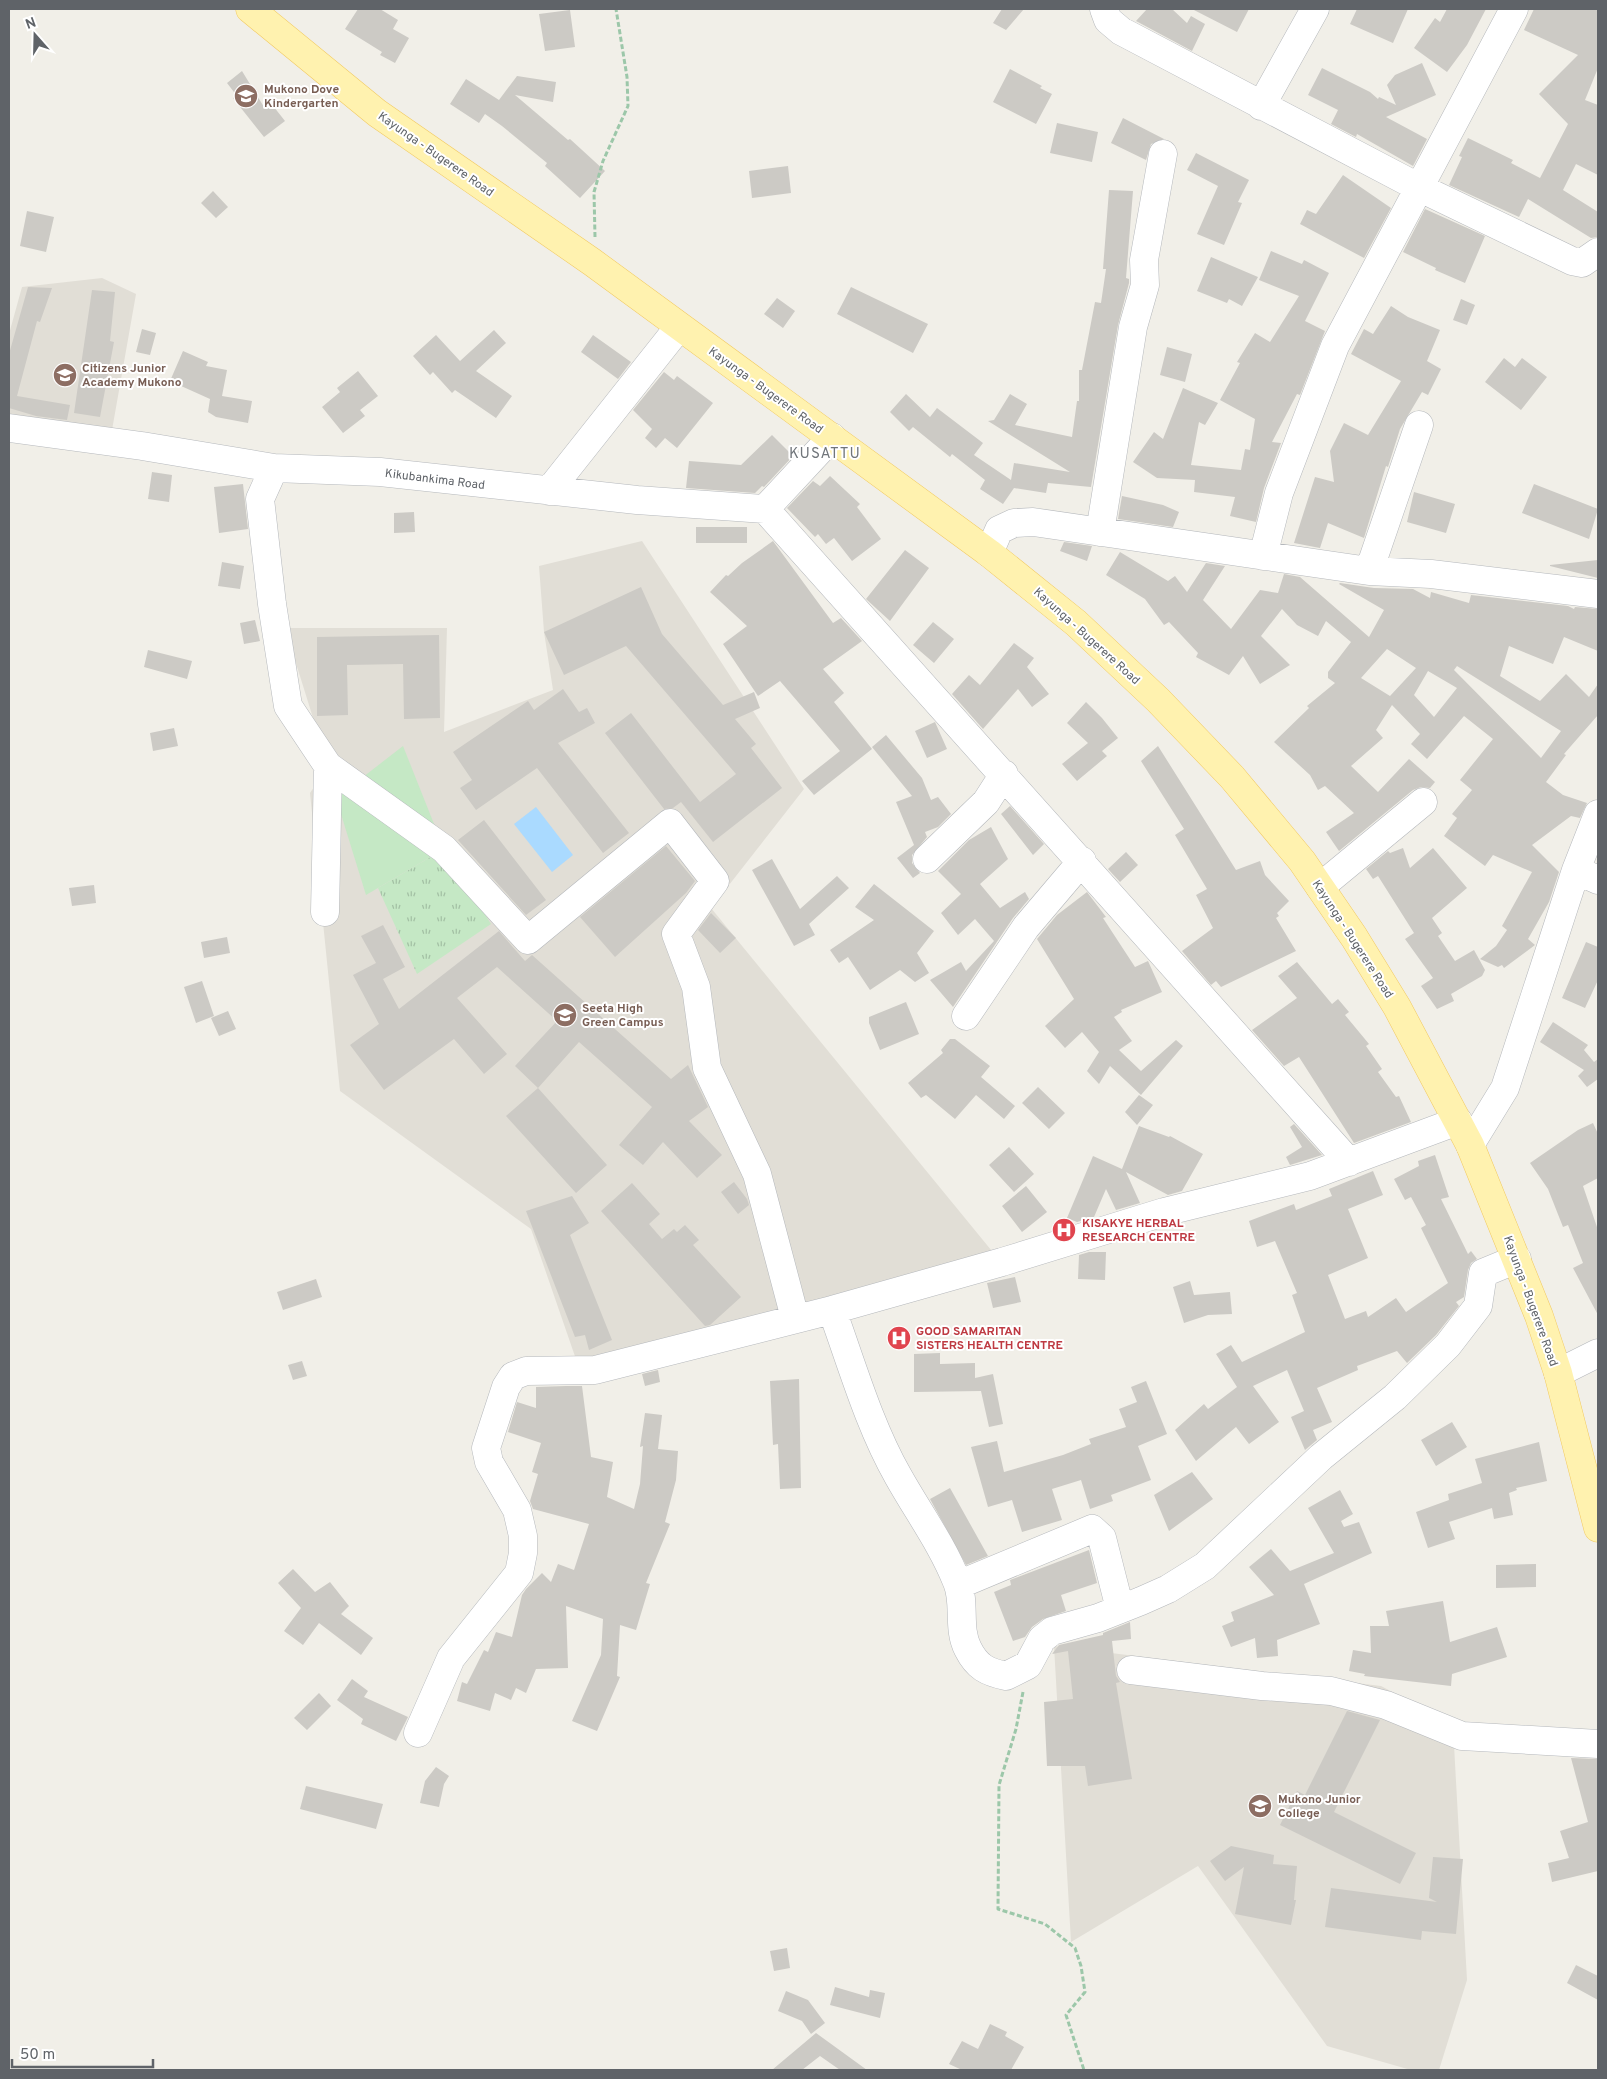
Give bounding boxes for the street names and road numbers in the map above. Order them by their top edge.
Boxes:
street label: Kayunga - Bugerere Road [374,109,497,201]
street label: Kayunga - Bugerere Road [705,344,826,438]
street label: Kikubankima Road [384,466,486,494]
street label: Kayunga - Bugerere Road [1030,585,1143,689]
street label: Kayunga - Bugerere Road [1308,877,1396,1002]
street label: Kayunga - Bugerere Road [1499,1234,1561,1369]

